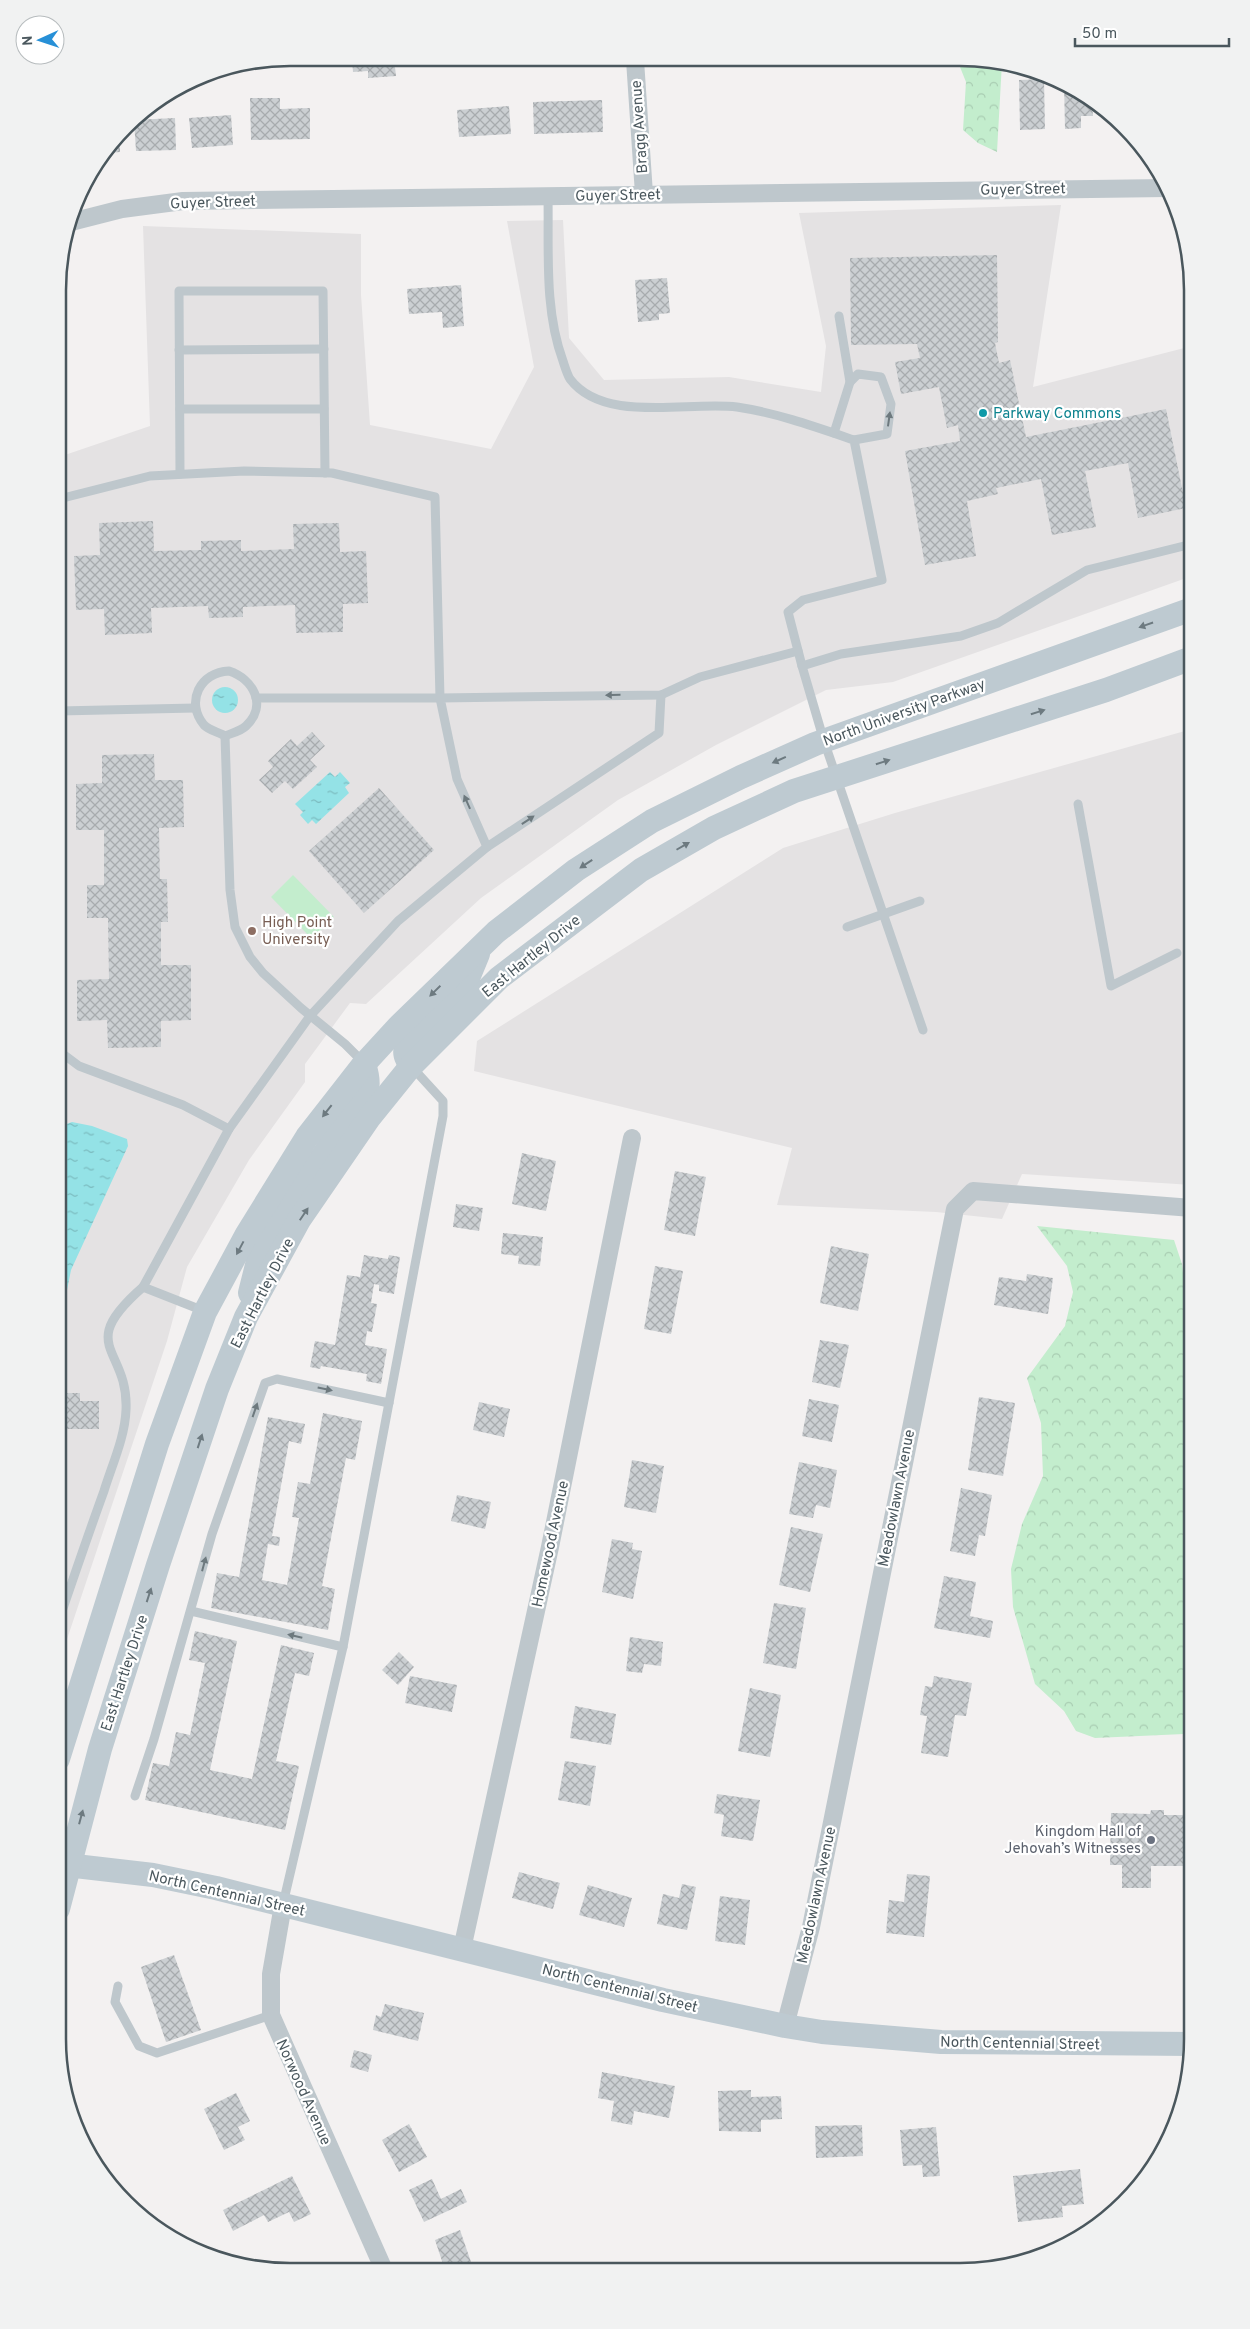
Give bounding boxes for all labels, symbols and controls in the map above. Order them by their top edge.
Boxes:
north arrow [15,15,65,65]
scale bar [1075,15,1229,47]
text: 50 m [1082,25,1117,44]
text: N [20,35,37,46]
street label: Bragg Avenue [628,80,653,174]
street label: Guyer Street [980,180,1066,201]
street label: Guyer Street [575,186,661,207]
street label: Guyer Street [170,193,256,214]
place label: Parkway Commons [993,405,1121,424]
marker: Parkway Commons [977,407,989,419]
one-way arrow [885,410,893,426]
one-way arrow [1139,622,1154,630]
street label: North University Parkway [821,675,988,752]
one-way arrow [604,692,620,700]
one-way arrow [1031,708,1046,716]
one-way arrow [772,756,786,764]
one-way arrow [876,758,891,766]
one-way arrow [463,795,471,809]
one-way arrow [521,815,535,825]
one-way arrow [676,841,690,850]
one-way arrow [579,859,592,868]
street label: East Hartley Drive [479,912,585,1003]
place label: High Point University [262,914,332,950]
marker: High Point University [246,925,258,937]
one-way arrow [429,985,441,997]
one-way arrow [321,1105,332,1118]
one-way arrow [299,1207,309,1221]
street label: East Hartley Drive [227,1235,299,1352]
one-way arrow [235,1242,244,1255]
one-way arrow [317,1386,333,1394]
one-way arrow [251,1402,259,1417]
street label: Meadowlawn Avenue [875,1428,920,1569]
one-way arrow [196,1433,204,1448]
street label: Homewood Avenue [529,1479,574,1609]
one-way arrow [200,1557,208,1572]
one-way arrow [145,1587,153,1602]
street label: East Hartley Drive [98,1613,153,1734]
one-way arrow [288,1632,303,1640]
one-way arrow [78,1810,86,1825]
place label: Kingdom Hall of Jehovah’s Witnesses [1004,1823,1141,1859]
street label: Meadowlawn Avenue [794,1825,841,1966]
marker: Kingdom Hall of Jehovah’s Witnesses [1145,1834,1157,1846]
street label: North Centennial Street [147,1867,307,1922]
street label: North Centennial Street [540,1961,699,2018]
street label: North Centennial Street [940,2034,1100,2055]
street label: Norwood Avenue [271,2037,335,2149]

